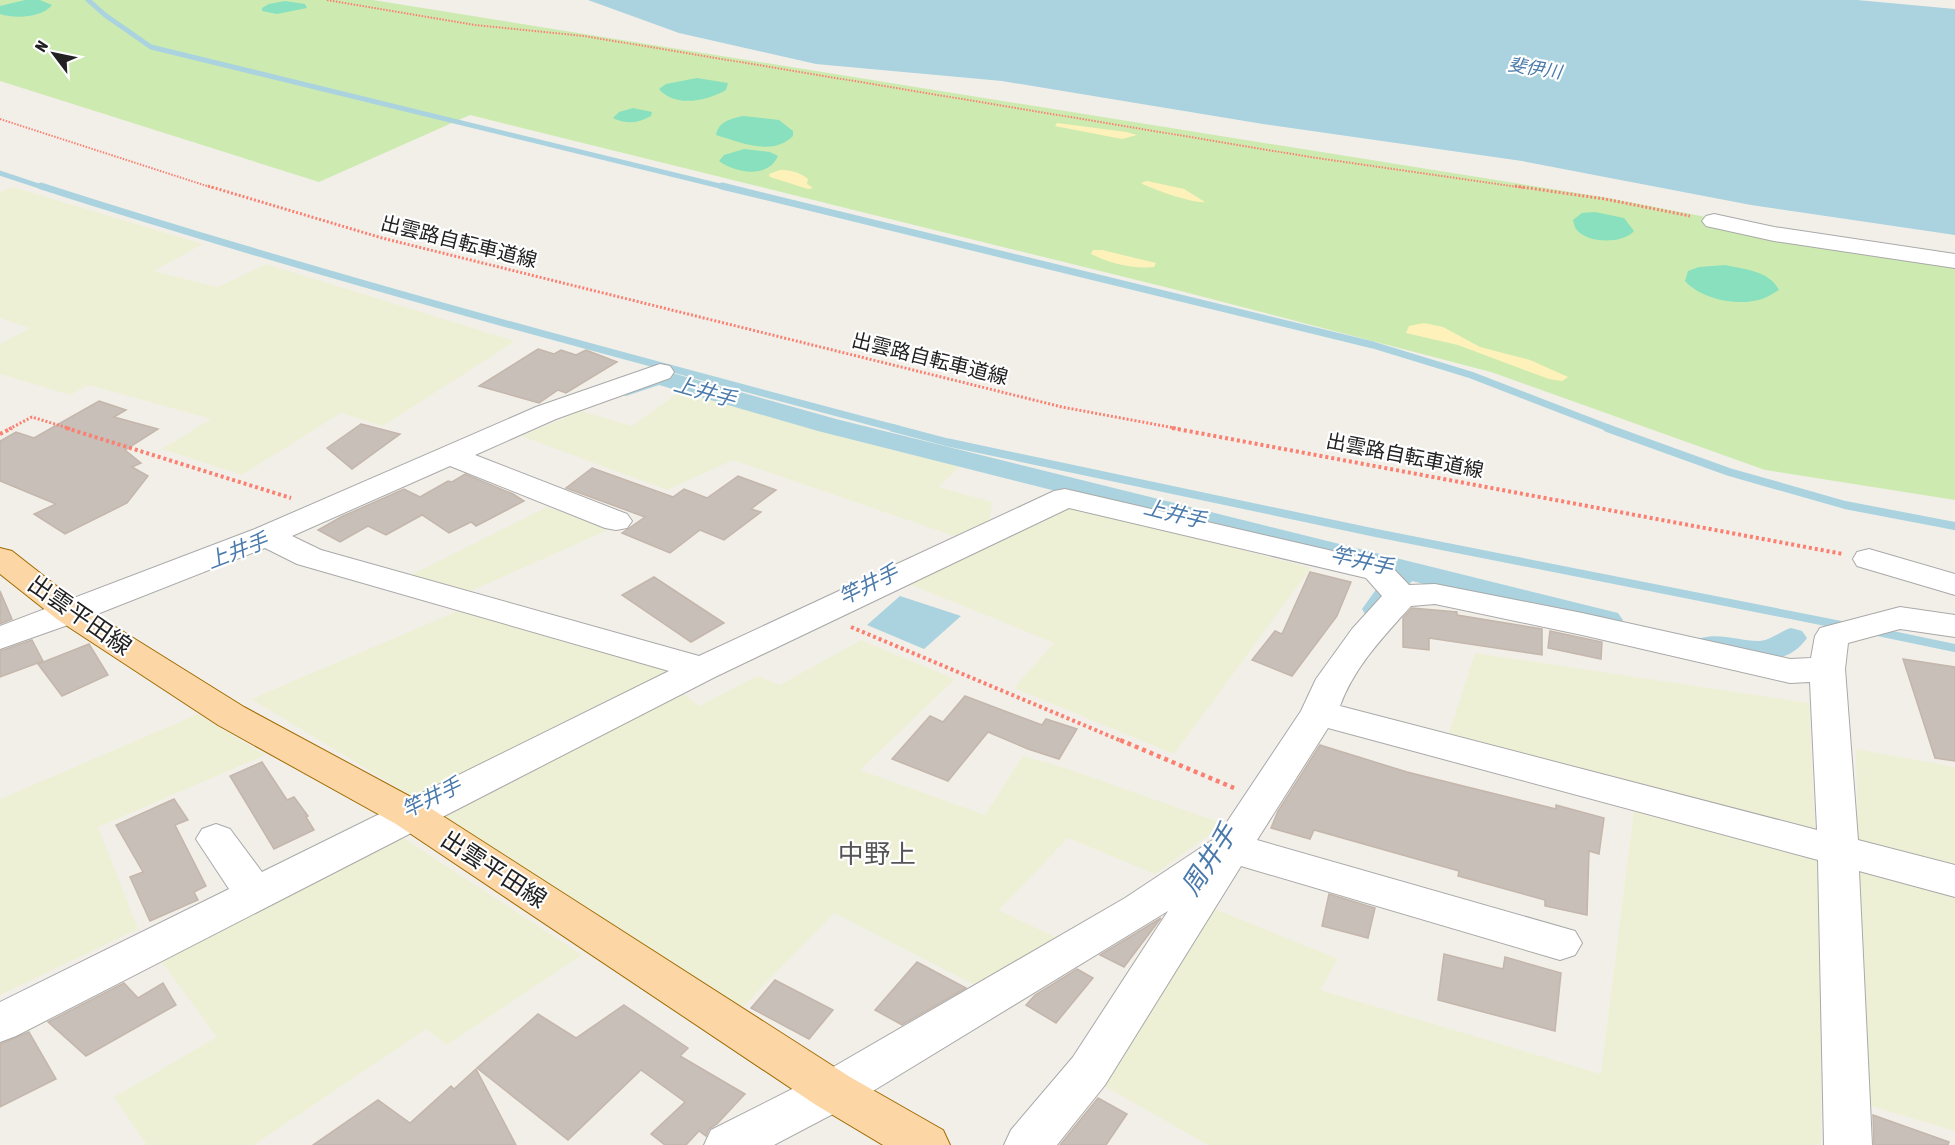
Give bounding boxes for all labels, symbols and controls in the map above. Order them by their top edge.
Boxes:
north arrow [24,24,84,84]
text: N [31,37,51,55]
water label: 斐伊川 [1507,53,1565,83]
street label: 出雲路自転車道線 [379,210,539,272]
street label: 出雲路自転車道線 [850,327,1010,389]
water label: 上井手 [671,371,741,412]
street label: 出雲路自転車道線 [1324,428,1486,482]
water label: 上井手 [1142,494,1210,533]
water label: 上井手 [203,527,273,572]
water label: 竿井手 [1329,541,1397,579]
water label: 竿井手 [834,559,903,609]
street label: 出雲平田線 [23,570,137,660]
water label: 竿井手 [397,772,466,822]
water label: 周井手 [1175,817,1244,901]
street label: 出雲平田線 [436,825,552,913]
district label: 中野上 [838,839,916,869]

